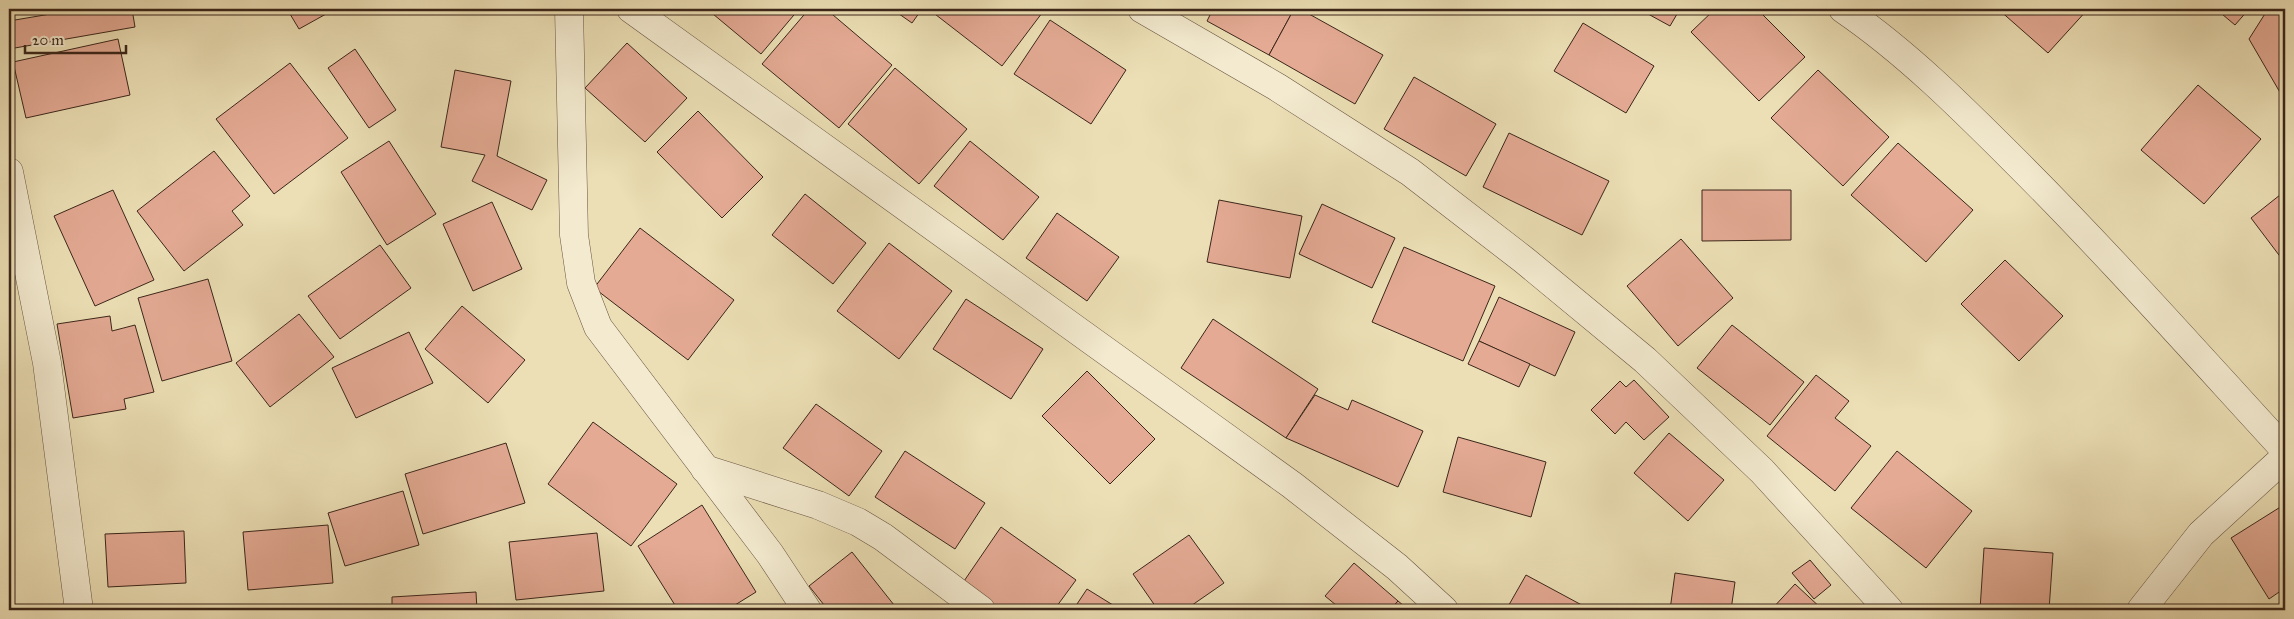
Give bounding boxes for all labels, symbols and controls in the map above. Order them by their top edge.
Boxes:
scale bar [25,22,126,54]
text: 20 m [32,31,64,49]

